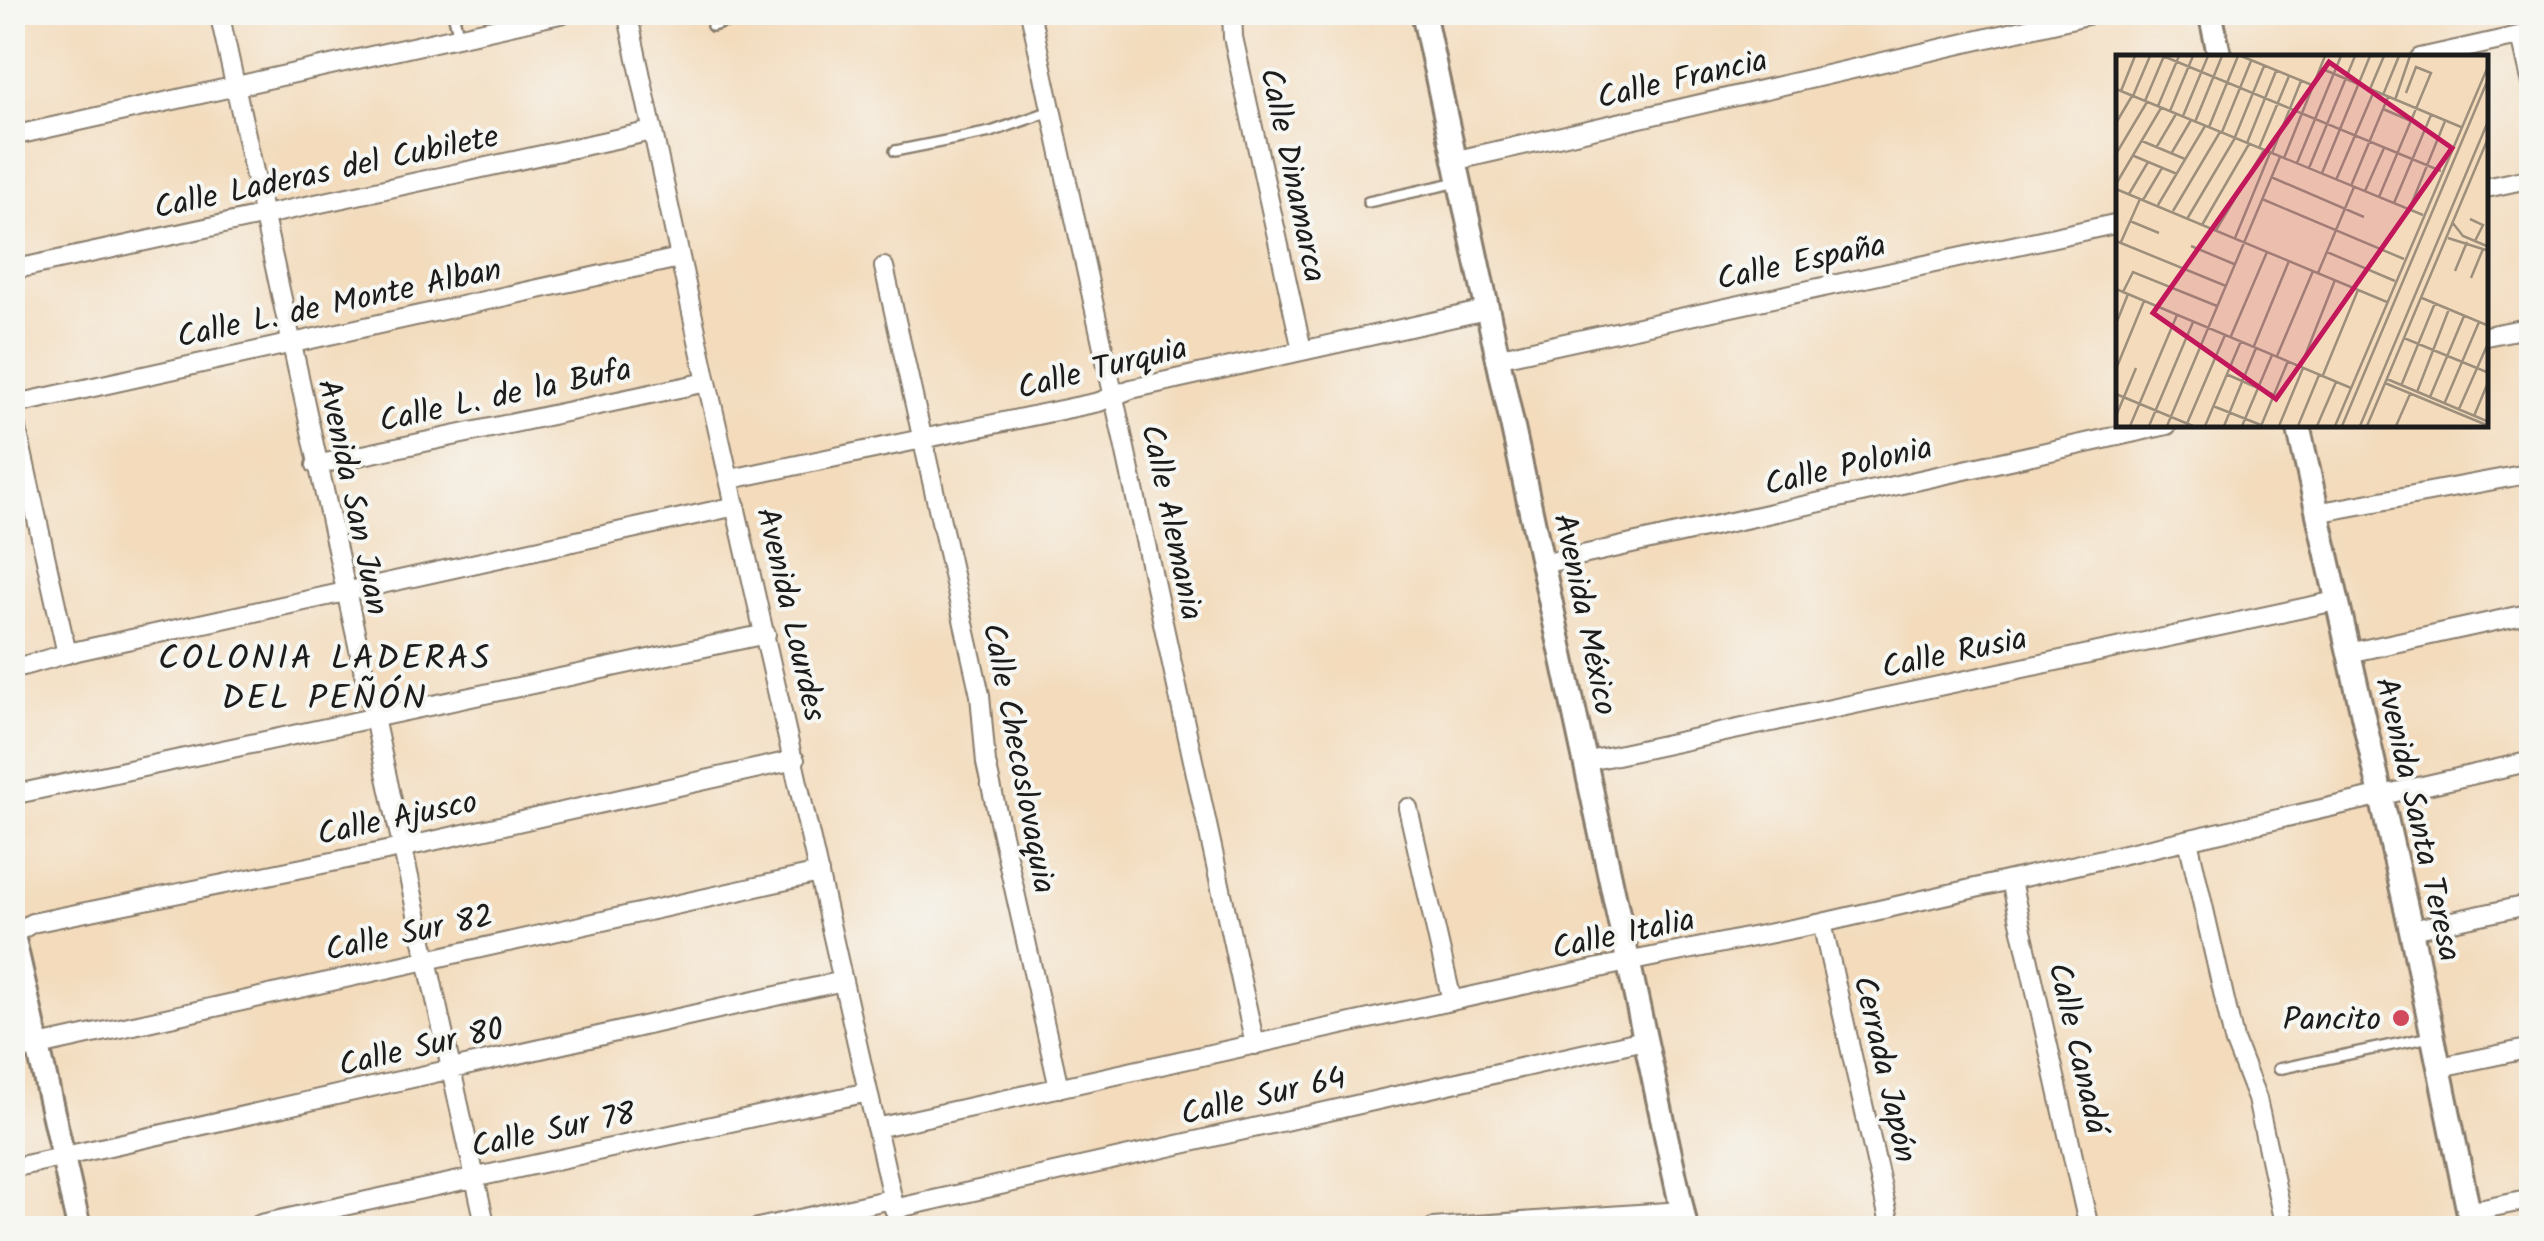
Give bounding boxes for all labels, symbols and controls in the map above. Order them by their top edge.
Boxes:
street label: Calle Francia [1592,36,1773,125]
inset map [2116,55,2489,428]
street label: Calle Dinamarca [1244,64,1339,287]
street label: Calle Laderas del Cubilete [150,112,504,235]
street label: Calle España [1712,221,1891,306]
street label: Calle L. de Monte Alban [172,245,507,364]
street label: Calle Turquia [1012,324,1193,415]
street label: Calle L. de la Bufa [375,345,636,448]
street label: Avenida San Juan [302,375,401,620]
street label: Calle Alemania [1125,420,1216,625]
street label: Calle Polonia [1760,423,1938,512]
street label: Avenida Lourdes [740,503,839,727]
street label: Avenida México [1537,509,1630,720]
street label: Calle Rusia [1877,614,2032,695]
street label: Calle Checoslovaquia [966,619,1069,898]
district label: COLONIA LADERAS DEL PEÑÓN [158,632,492,728]
street label: Avenida Santa Teresa [2359,672,2474,967]
street label: Calle Ajusco [313,778,482,861]
street label: Calle Sur 82 [321,892,498,977]
street label: Calle Italia [1547,895,1700,975]
street label: Calle Canadá [2032,958,2122,1142]
street label: Cerrada Japón [1837,971,1930,1168]
place label: Pancito [2283,995,2381,1046]
street label: Calle Sur 80 [334,1005,509,1092]
marker: Pancito [2390,1007,2412,1029]
street label: Calle Sur 64 [1176,1054,1351,1141]
street label: Calle Sur 78 [467,1089,641,1174]

